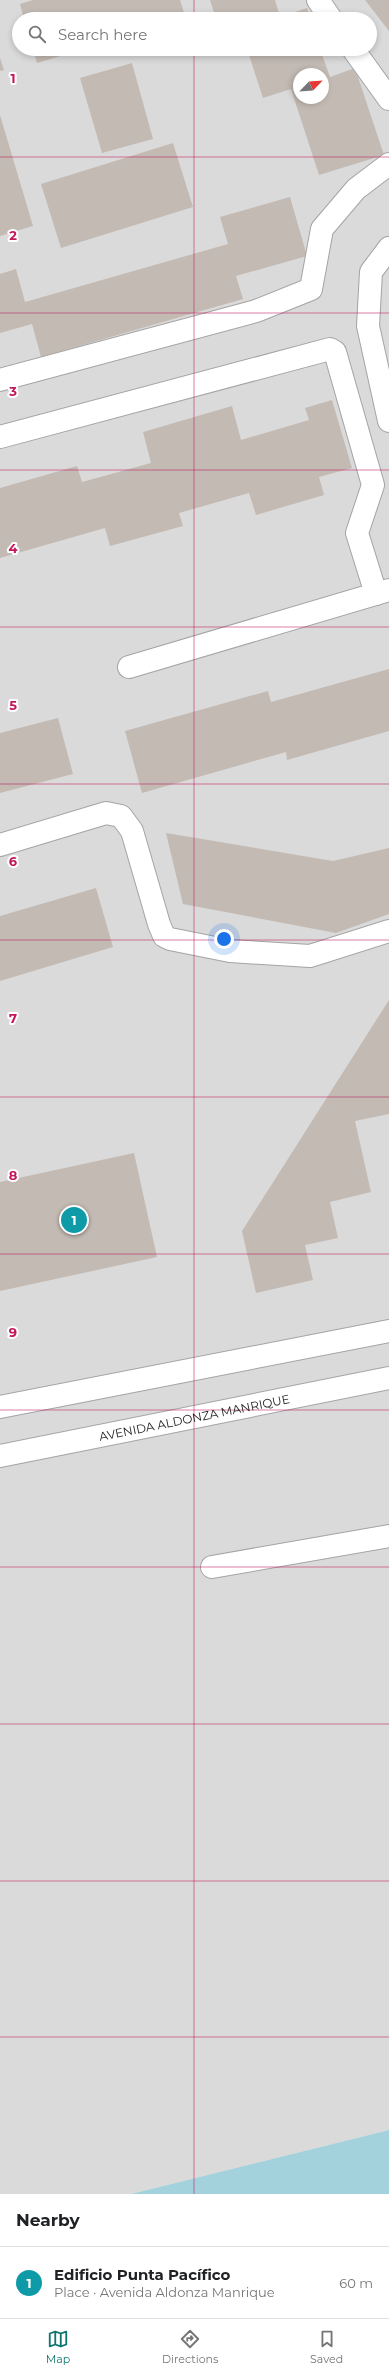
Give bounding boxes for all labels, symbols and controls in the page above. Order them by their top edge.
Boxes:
search box [12,12,377,56]
icon: search [26,23,48,45]
text: Search here [58,25,147,44]
north arrow [293,68,329,104]
text: 1 [10,70,16,86]
text: 2 [9,227,17,243]
text: 3 [8,383,17,399]
text: 4 [9,540,18,556]
text: 5 [9,697,17,713]
text: 6 [9,853,18,869]
your location [214,929,234,949]
text: 7 [9,1010,17,1026]
text: 8 [9,1167,18,1183]
pin: 1 [61,1205,87,1235]
text: 9 [9,1324,17,1340]
street label: AVENIDA ALDONZA MANRIQUE [97,1391,291,1444]
text: Nearby [16,2210,80,2230]
text: Edificio Punta Pacífico [54,2265,230,2284]
text: 1 [26,2275,32,2291]
text: 60 m [339,2275,373,2291]
text: Place · Avenida Aldonza Manrique [54,2284,275,2300]
tab: Map [46,2328,70,2366]
tab: Directions [162,2328,218,2366]
tab: Saved [310,2328,343,2366]

